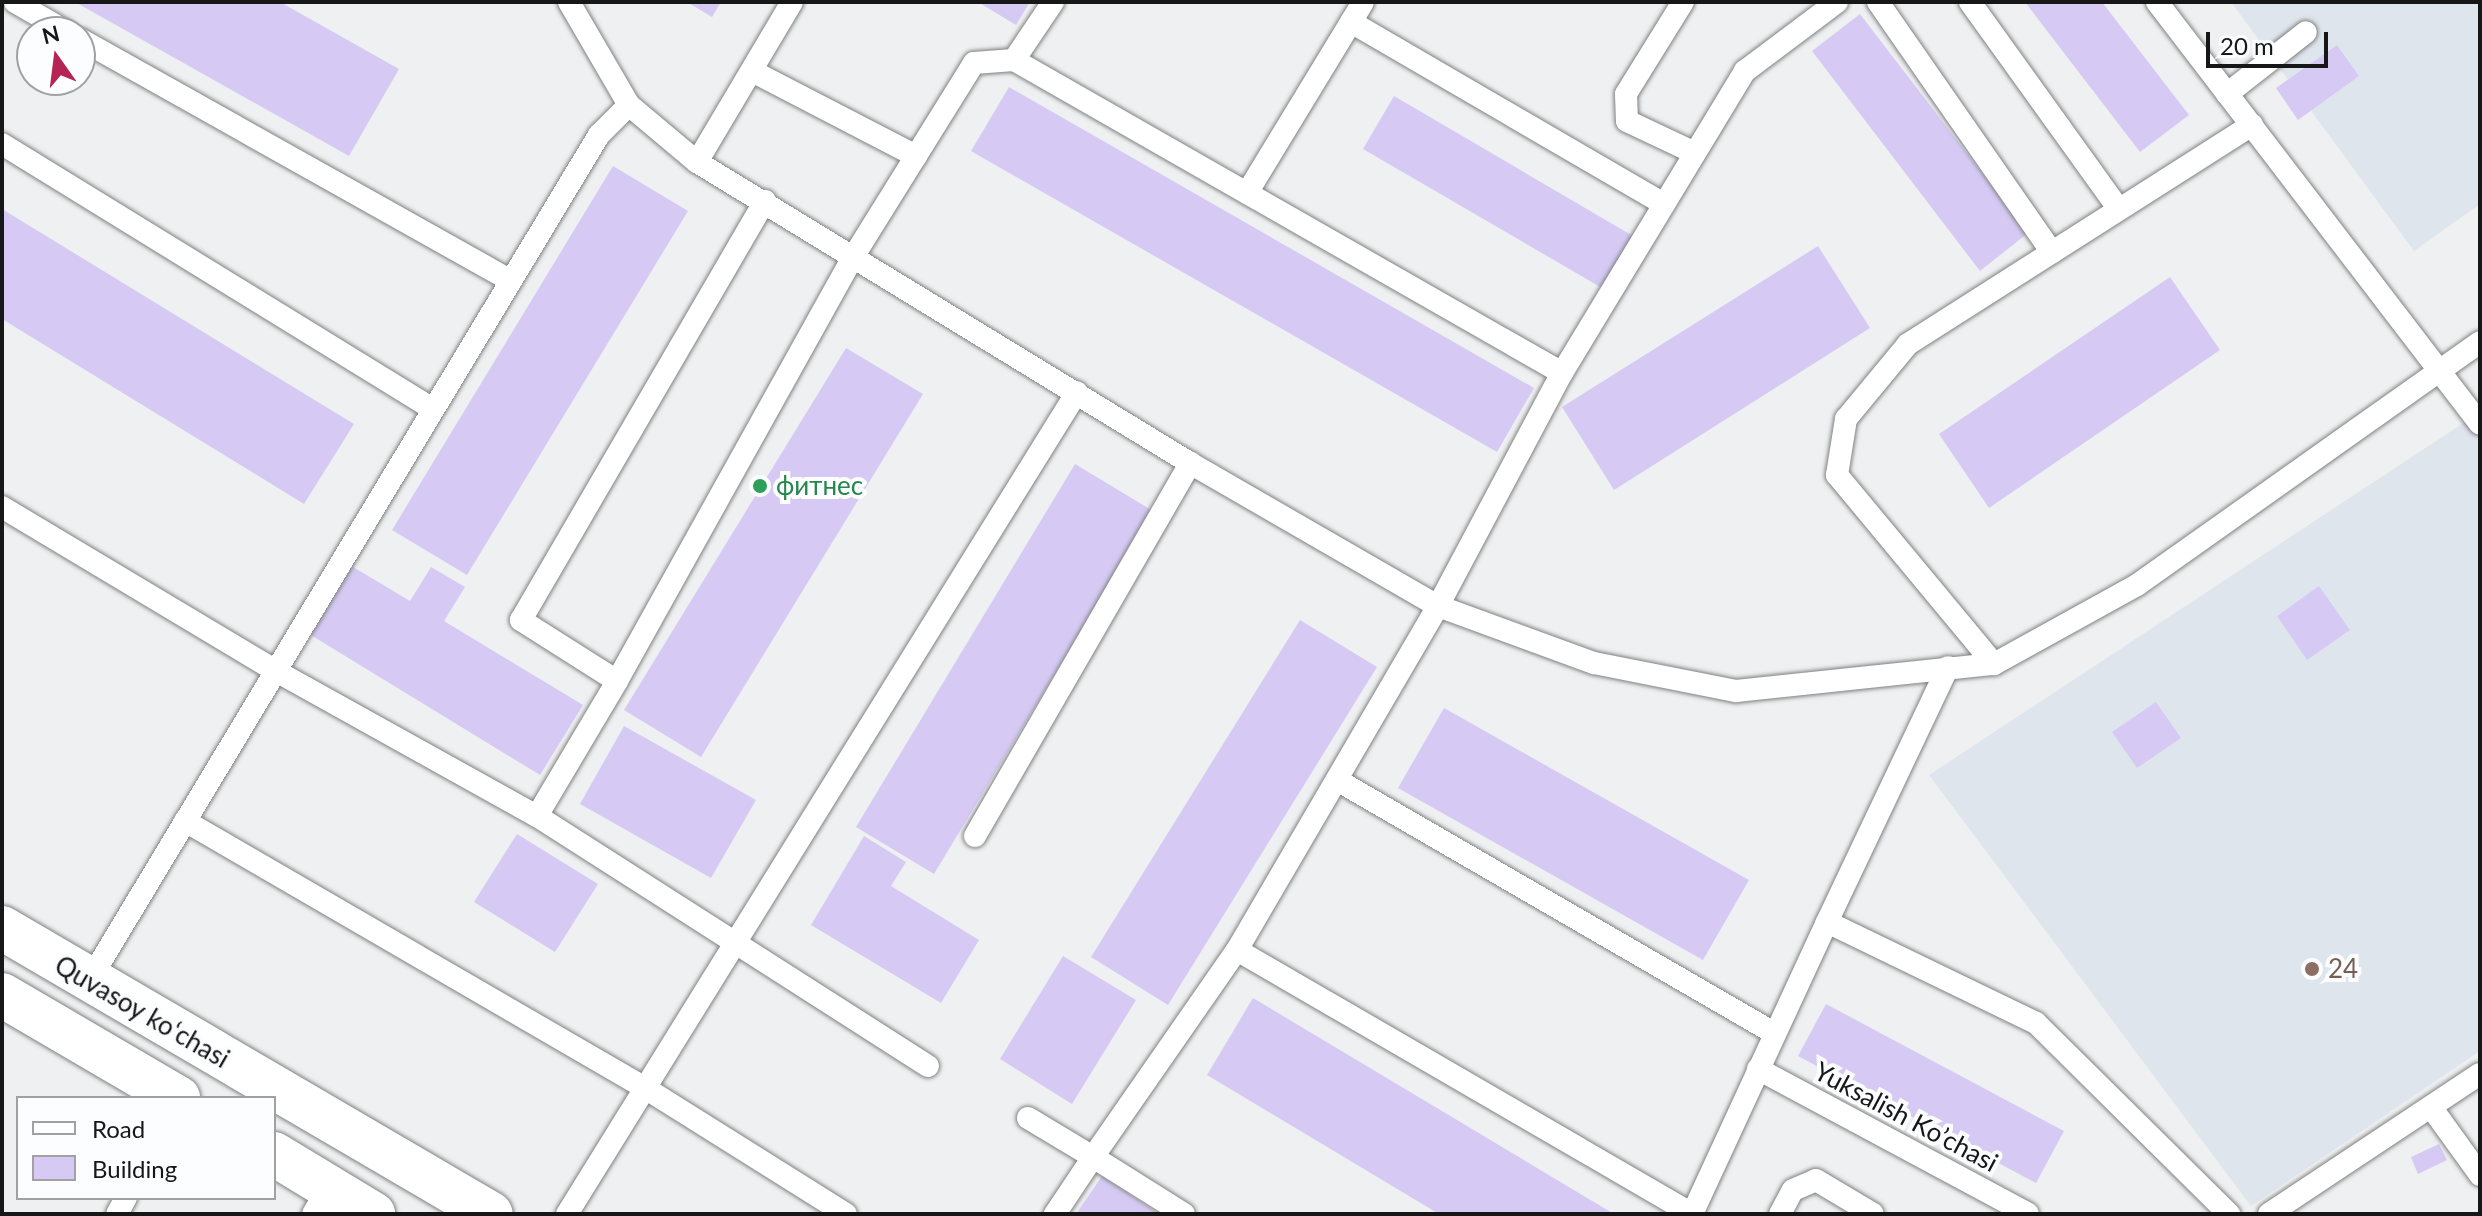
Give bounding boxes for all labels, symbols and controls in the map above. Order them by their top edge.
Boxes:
north arrow [16,16,96,96]
scale bar [2210,16,2332,66]
text: N [39,19,62,49]
text: 20 m [2220,31,2274,60]
place label: фитнес [776,470,863,502]
marker: фитнес [751,477,769,495]
street label: Quvasoy koʻchasi [49,949,235,1075]
place label: 24 [2328,953,2358,985]
marker: 24 [2303,960,2321,978]
street label: Yuksalish Ko’chasi [1809,1056,2003,1178]
legend [16,1096,276,1200]
text: Road [92,1114,145,1143]
text: Building [92,1154,177,1183]

